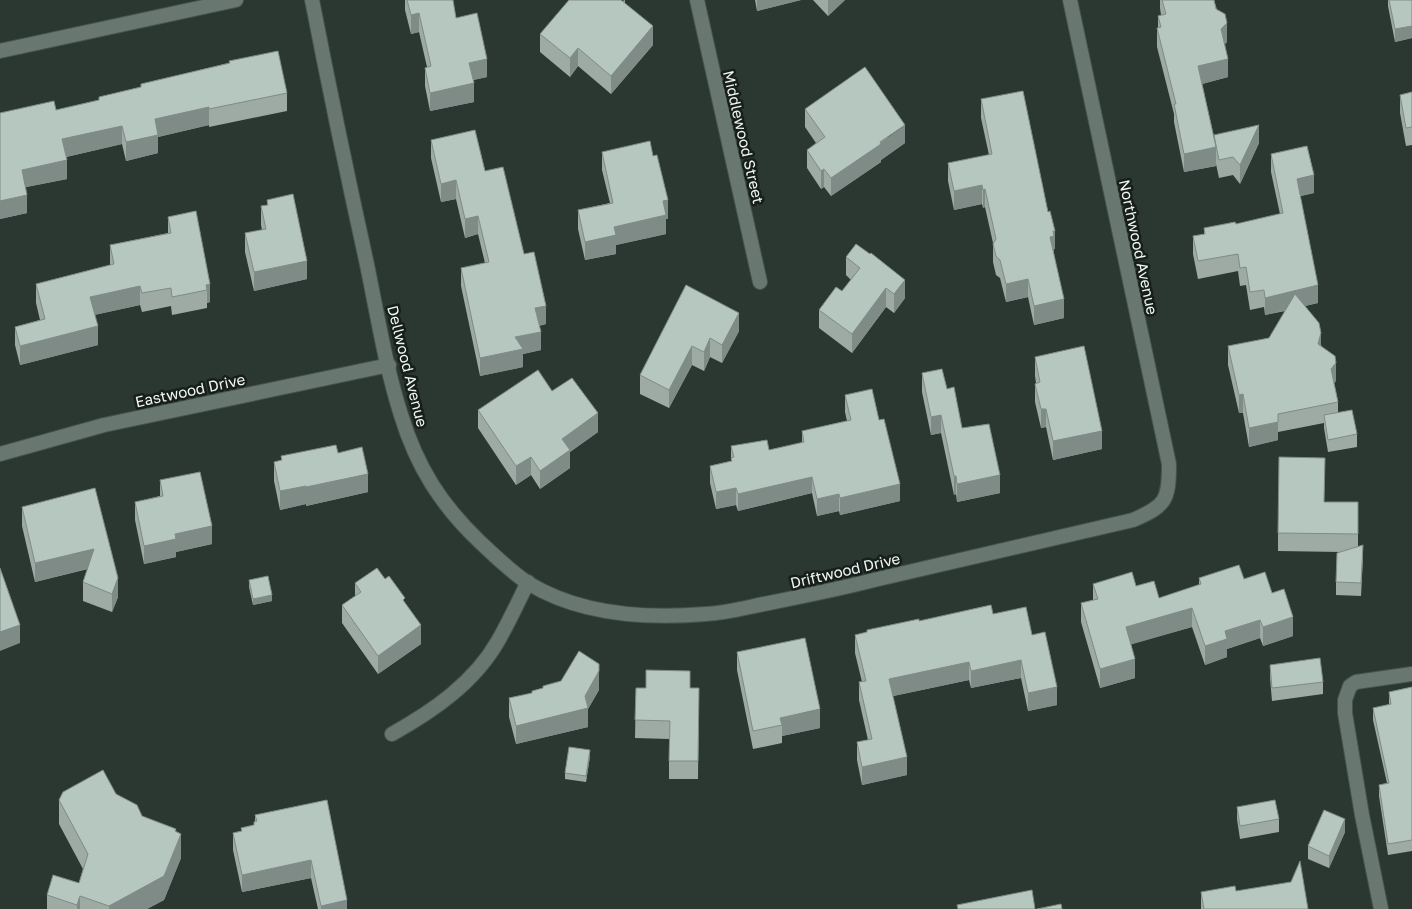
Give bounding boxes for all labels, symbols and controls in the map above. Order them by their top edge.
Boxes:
street label: Middlewood Street [720,69,768,205]
street label: Northwood Avenue [1116,178,1162,316]
street label: Dellwood Avenue [384,303,432,429]
street label: Eastwood Drive [133,370,247,410]
street label: Driftwood Drive [788,549,902,591]

